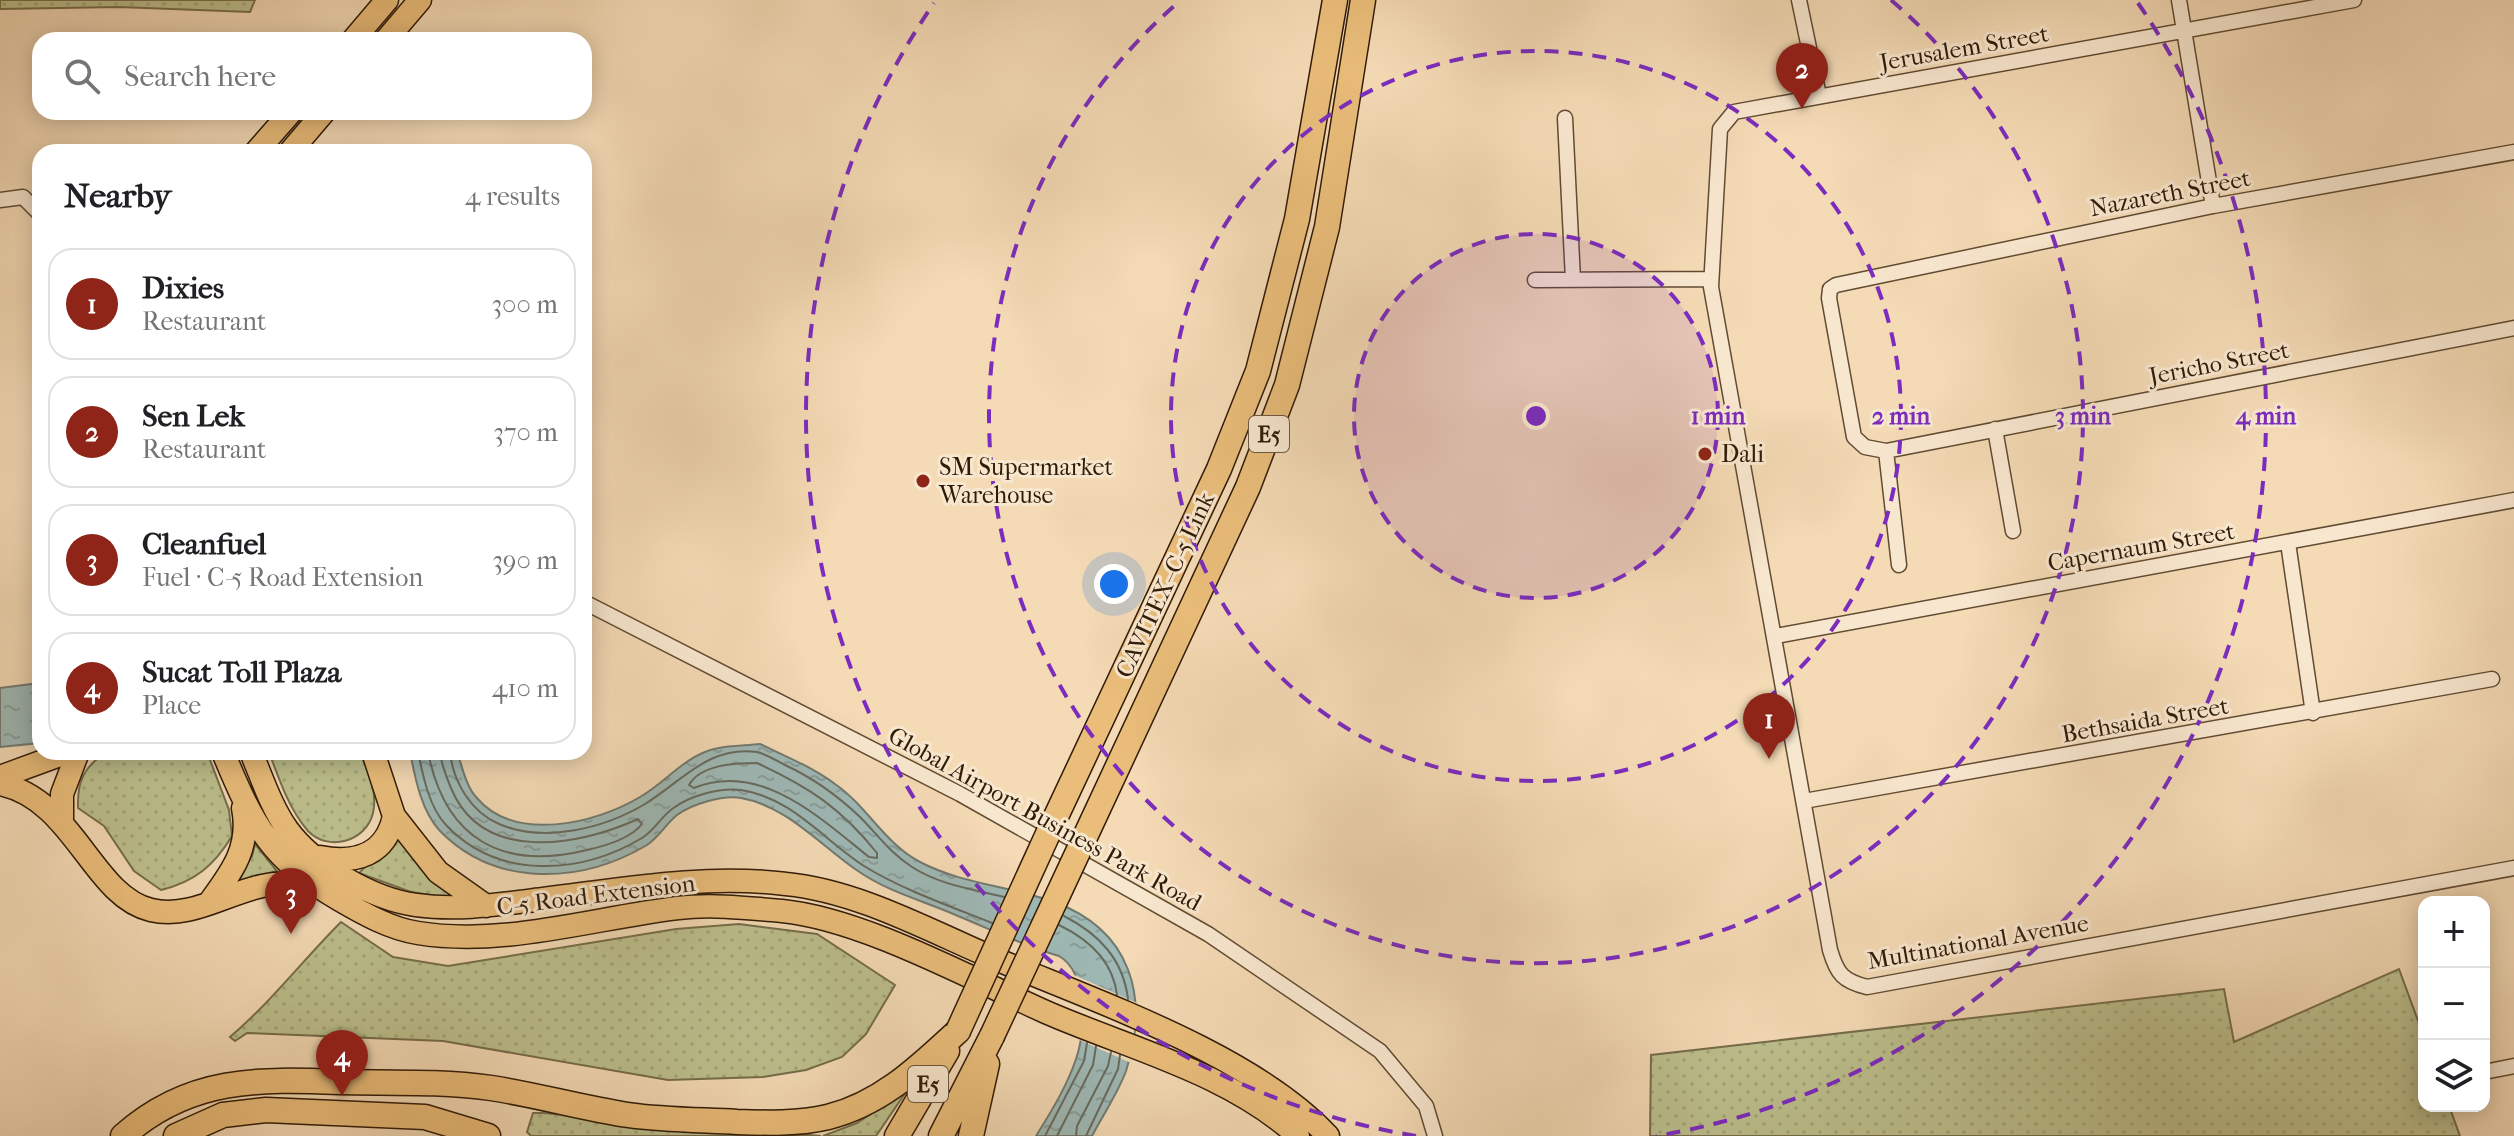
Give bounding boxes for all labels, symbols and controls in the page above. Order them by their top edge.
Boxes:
street label: Jerusalem Street [1875,19,2051,77]
search box [32,32,592,120]
pin: 2 [1776,43,1828,109]
icon: search [60,54,104,98]
text: Search here [124,59,276,94]
street label: Nazareth Street [2087,164,2253,222]
text: Nearby [64,176,171,216]
text: 4 results [465,181,560,212]
text: Dixies [142,271,224,306]
text: 1 [87,289,97,320]
text: 300 m [491,289,558,320]
text: Restaurant [142,306,266,337]
street label: Jericho Street [2145,336,2292,391]
text: Sen Lek [142,399,245,434]
centre of rings [1522,402,1550,430]
text: 1 min [1691,402,1746,430]
text: 2 min [1872,402,1931,430]
text: 3 min [2055,402,2112,430]
text: 4 min [2235,402,2297,431]
road number: E5 [1249,416,1289,452]
text: 2 [85,417,99,448]
text: 370 m [493,417,558,448]
text: Restaurant [142,434,266,465]
place label: Dali [1721,440,1764,468]
marker: Dali [1696,445,1714,463]
place label: SM Supermarket Warehouse [938,453,1113,509]
marker: SM Supermarket Warehouse [914,472,932,490]
street label: CAVITEX–C-5 Link [1110,487,1220,682]
street label: Capernaum Street [2045,517,2237,577]
text: Cleanfuel [142,527,266,562]
text: 3 [87,545,97,576]
text: 390 m [492,545,558,576]
text: Fuel · C-5 Road Extension [142,562,423,593]
your location [1094,564,1134,604]
text: Sucat Toll Plaza [142,655,341,690]
text: 4 [84,673,100,704]
text: 410 m [492,673,558,704]
text: Place [142,690,201,721]
street label: Bethsaida Street [2059,691,2231,748]
pin: 1 [1743,693,1795,759]
street label: Global Airport Business Park Road [884,721,1207,917]
pin: 3 [265,868,317,934]
street label: C-5 Road Extension [495,869,697,921]
map controls [2418,896,2490,1112]
button: + [2418,896,2490,968]
street label: Multinational Avenue [1865,909,2091,975]
button: − [2418,968,2490,1040]
pin: 4 [316,1030,368,1096]
button: layers [2418,1040,2490,1112]
road number: E5 [908,1066,948,1102]

